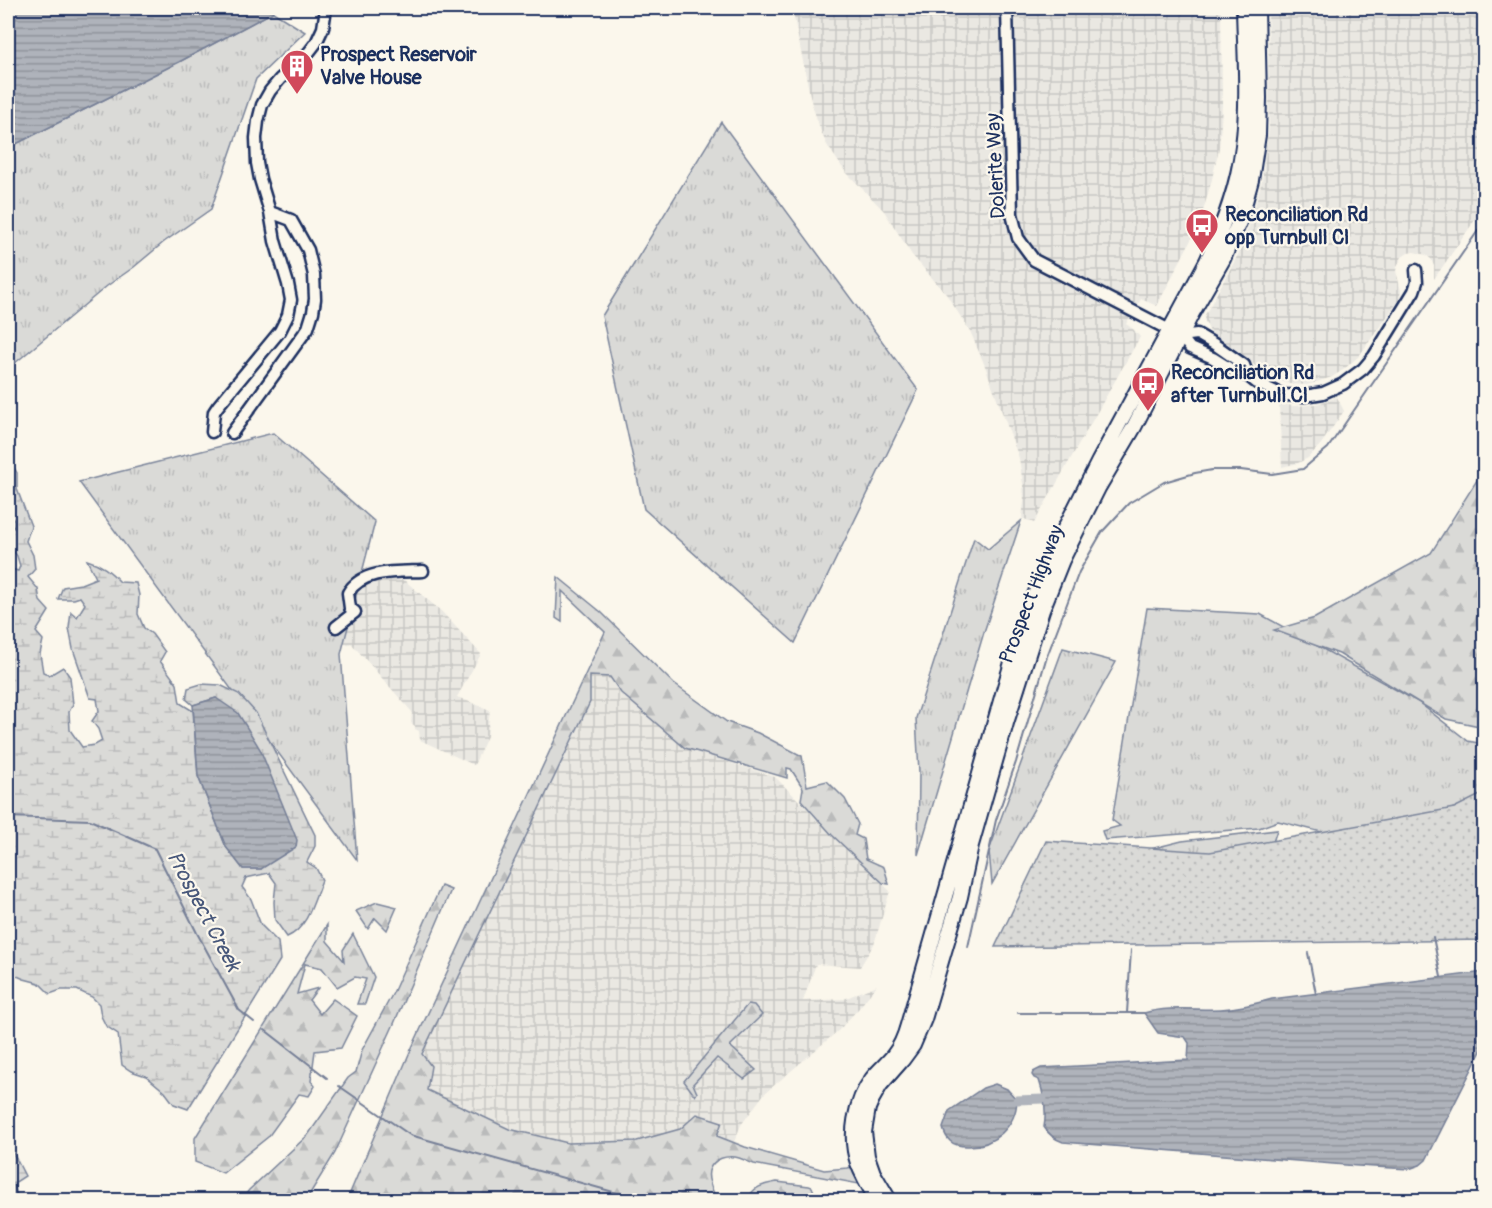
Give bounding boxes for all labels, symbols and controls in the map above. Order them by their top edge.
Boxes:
place label: Prospect Reservoir Valve House [320,42,478,90]
building icon: Prospect Reservoir Valve House [279,48,315,95]
street label: Dolerite Way [980,112,1011,219]
place label: Reconciliation Rd opp Turnbull Cl [1224,202,1368,250]
bus stop icon: Reconciliation Rd opp Turnbull Cl [1184,207,1220,254]
place label: Reconciliation Rd after Turnbull Cl [1171,360,1314,408]
bus stop icon: Reconciliation Rd after Turnbull Cl [1130,365,1166,412]
street label: Prospect Highway [994,521,1069,667]
water label: Prospect Creek [161,846,248,978]

